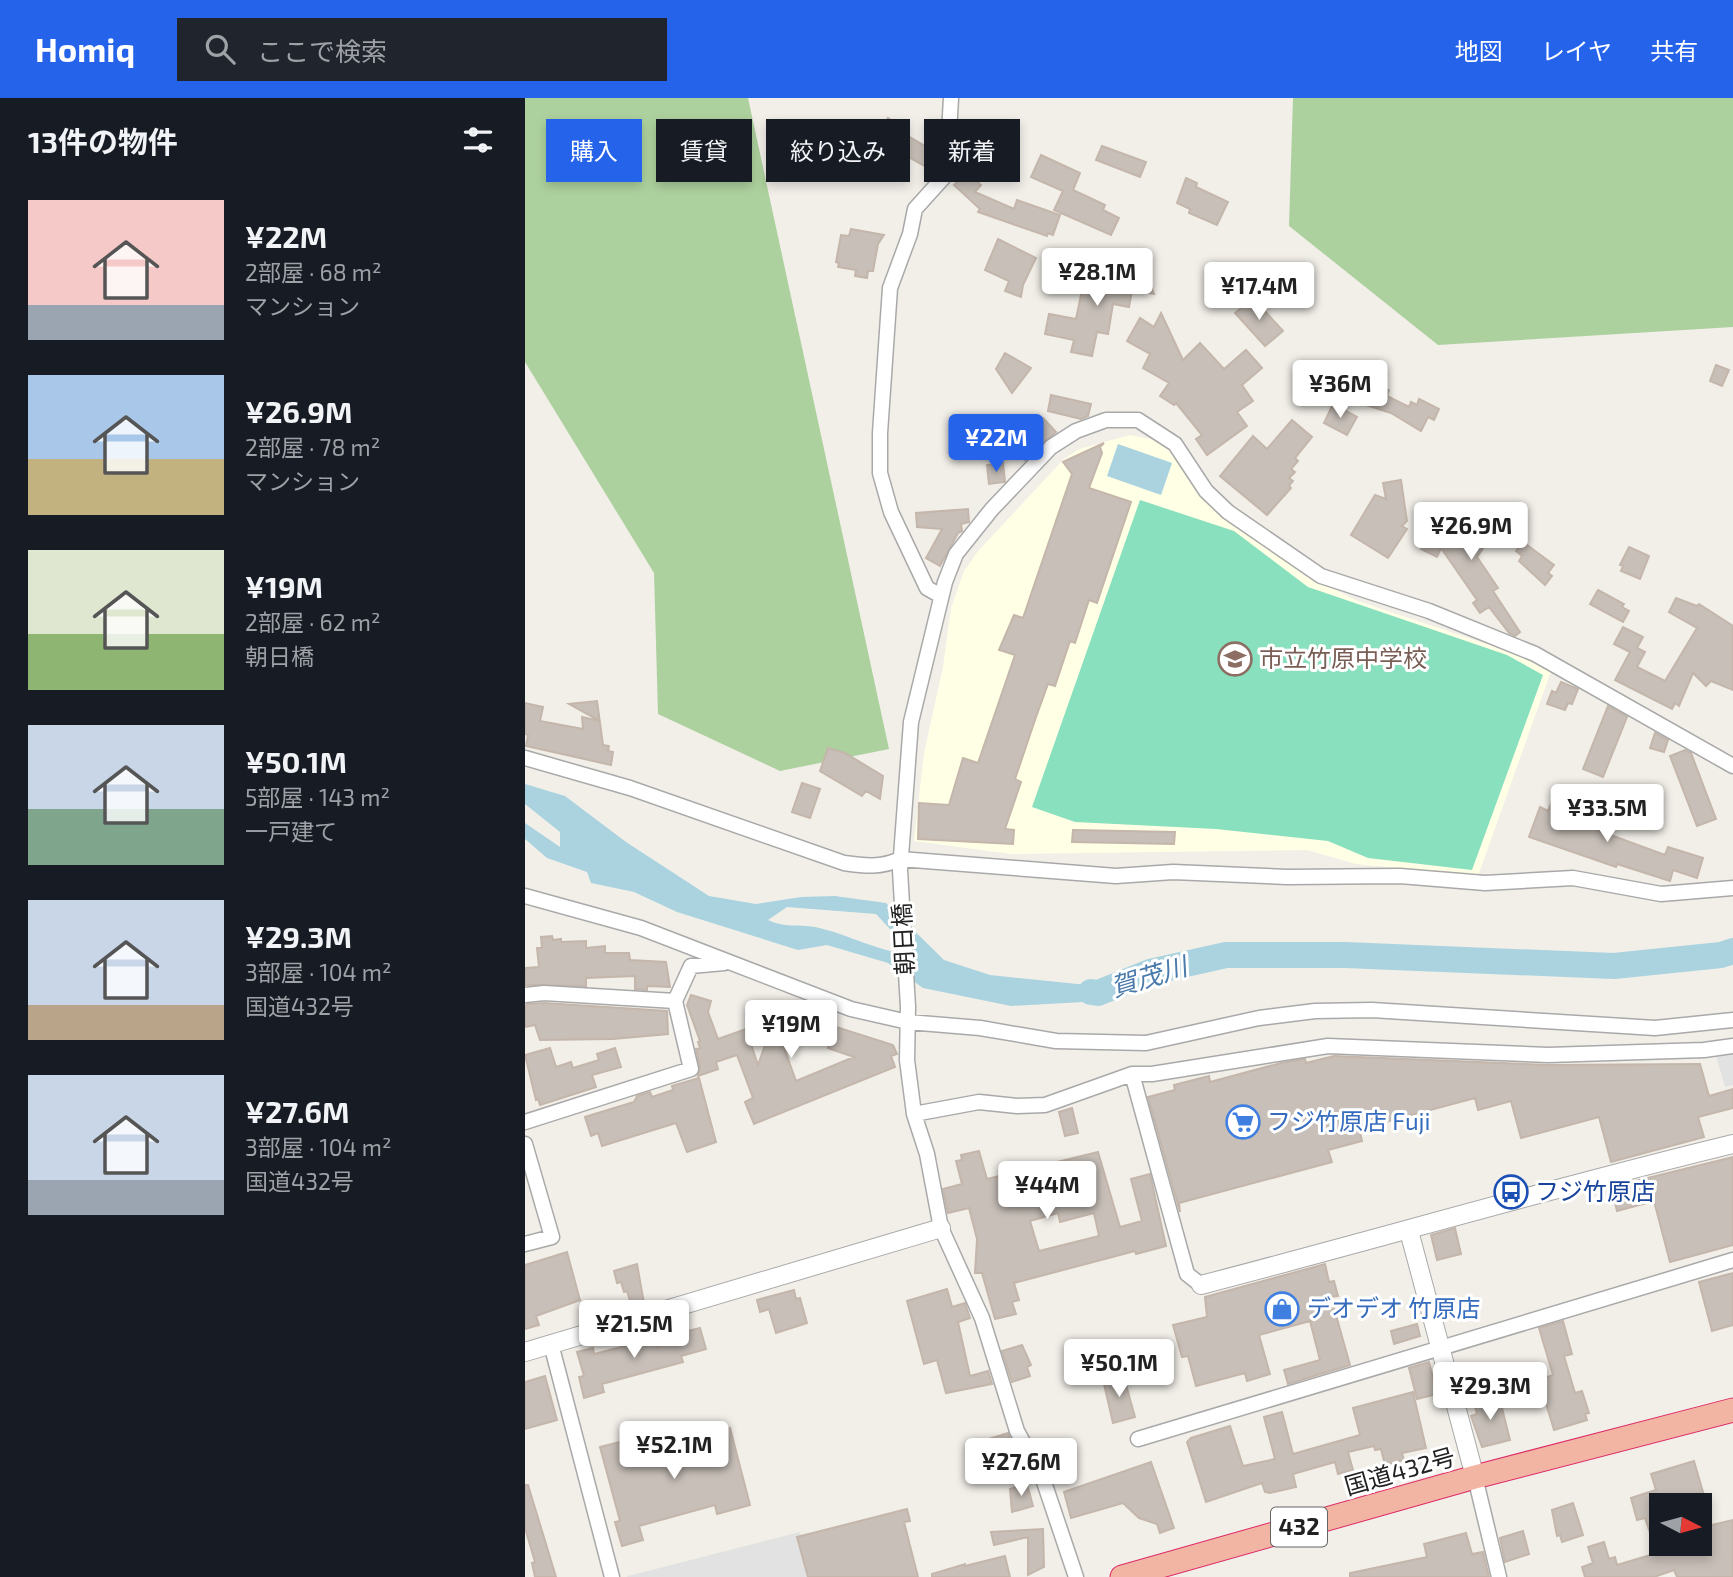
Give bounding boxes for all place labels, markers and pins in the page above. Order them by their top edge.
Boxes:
pin: ¥28.1M [1040,248,1154,308]
pin: ¥17.4M [1202,262,1316,322]
pin: ¥36M [1299,360,1381,420]
pin: ¥22M [955,414,1037,474]
pin: ¥26.9M [1414,503,1528,562]
school or university icon: 市立竹原中学校 [1216,640,1254,678]
place label: 市立竹原中学校 [1259,643,1427,672]
pin: ¥33.5M [1550,784,1664,844]
pin: ¥19M [750,1000,832,1060]
supermarket icon: フジ竹原店 Fuji [1224,1103,1262,1141]
place label: フジ竹原店 Fuji [1267,1106,1431,1135]
pin: ¥44M [1006,1162,1088,1221]
bus stop icon: フジ竹原店 [1492,1173,1530,1211]
place label: フジ竹原店 [1535,1176,1655,1205]
shop icon: デオデオ 竹原店 [1263,1290,1301,1328]
place label: デオデオ 竹原店 [1307,1293,1480,1322]
pin: ¥21.5M [577,1300,691,1360]
pin: ¥50.1M [1062,1340,1176,1399]
pin: ¥29.3M [1433,1362,1547,1422]
pin: ¥52.1M [617,1422,731,1481]
pin: ¥27.6M [964,1438,1078,1498]

